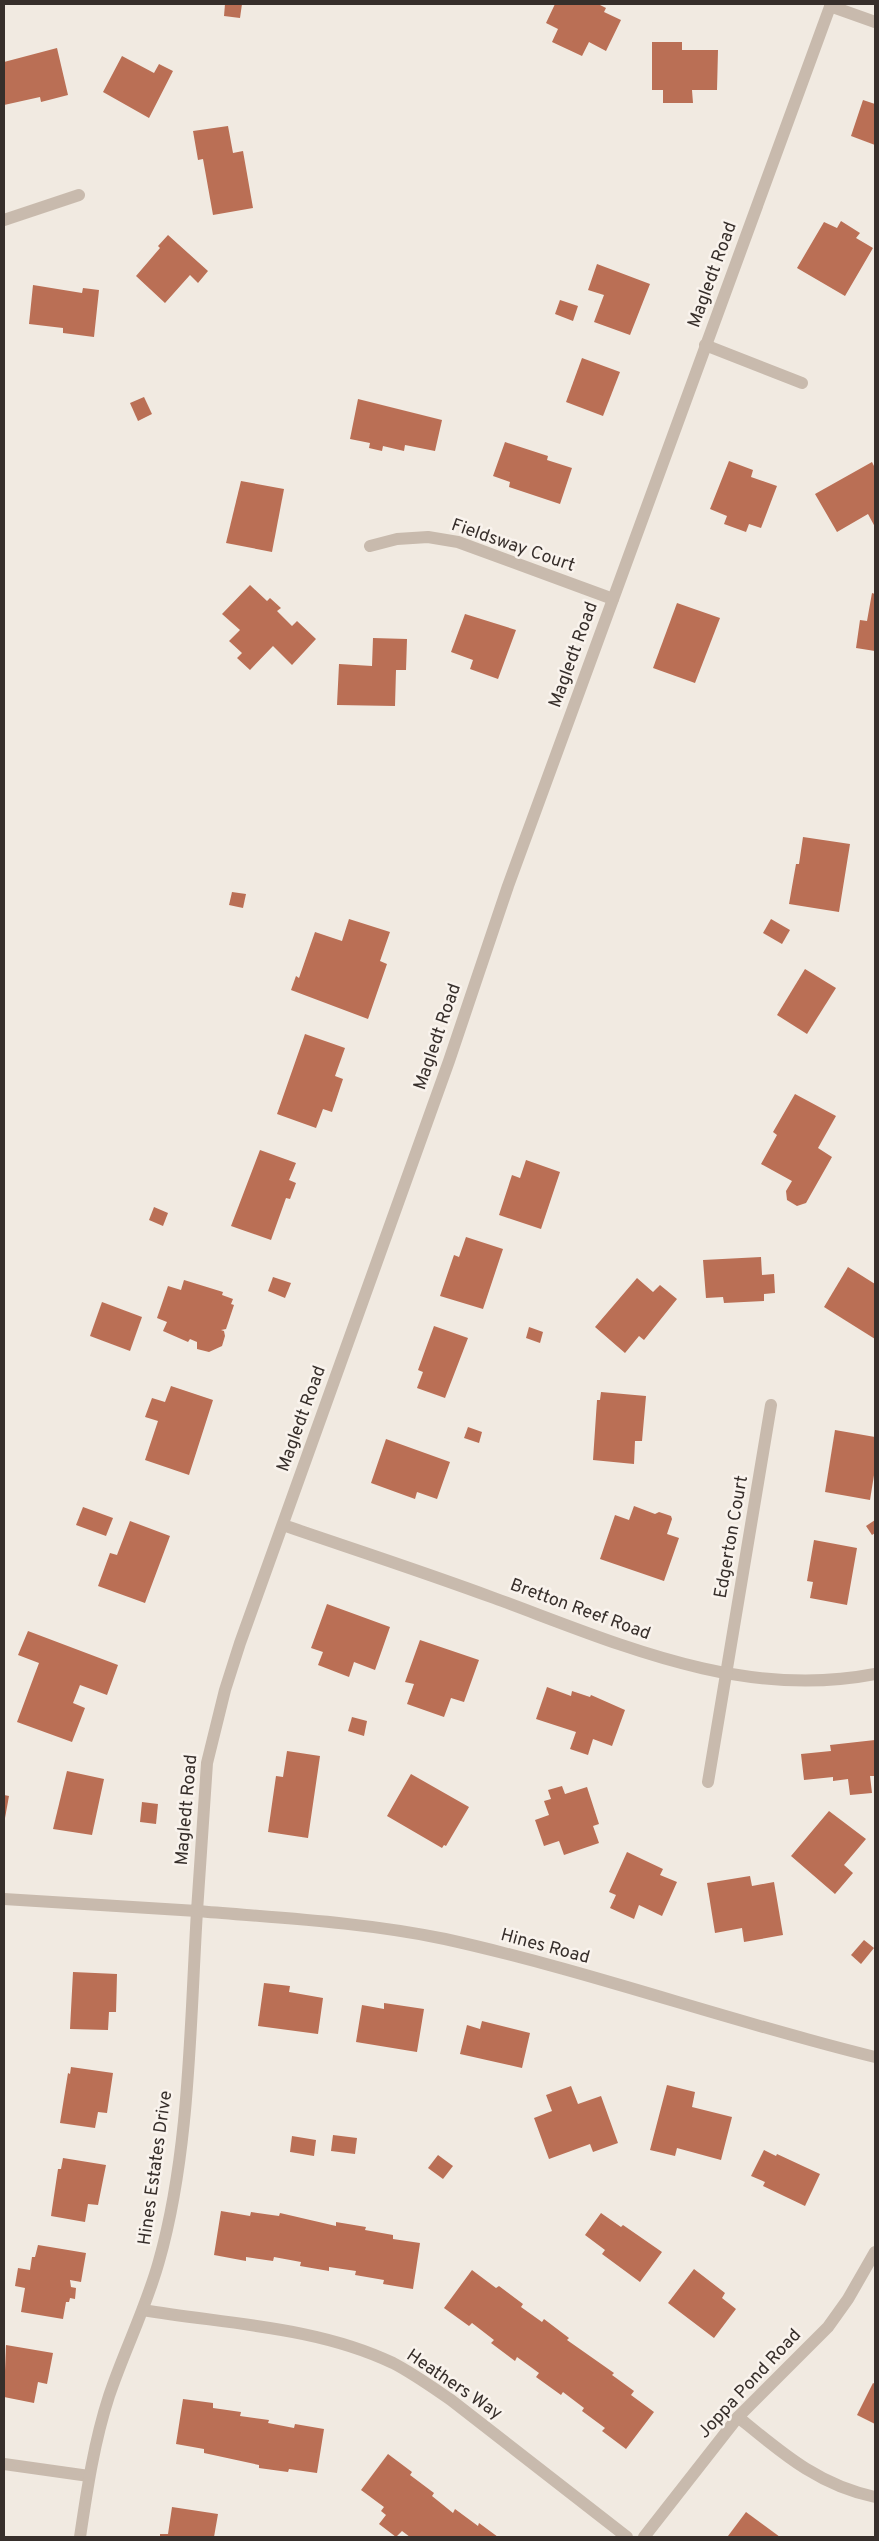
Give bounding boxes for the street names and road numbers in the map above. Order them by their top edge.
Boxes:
street label: Magledt Road [683,219,743,331]
street label: Fieldsway Court [448,514,578,578]
street label: Magledt Road [544,599,604,711]
street label: Magledt Road [409,981,467,1093]
street label: Magledt Road [272,1363,332,1475]
street label: Edgerton Court [710,1474,754,1600]
street label: Bretton Reef Road [506,1574,654,1646]
street label: Magledt Road [171,1754,203,1866]
street label: Hines Road [498,1924,592,1970]
street label: Hines Estates Drive [134,2089,178,2247]
street label: Joppa Pond Road [693,2324,807,2444]
street label: Heathers Way [402,2344,506,2426]

